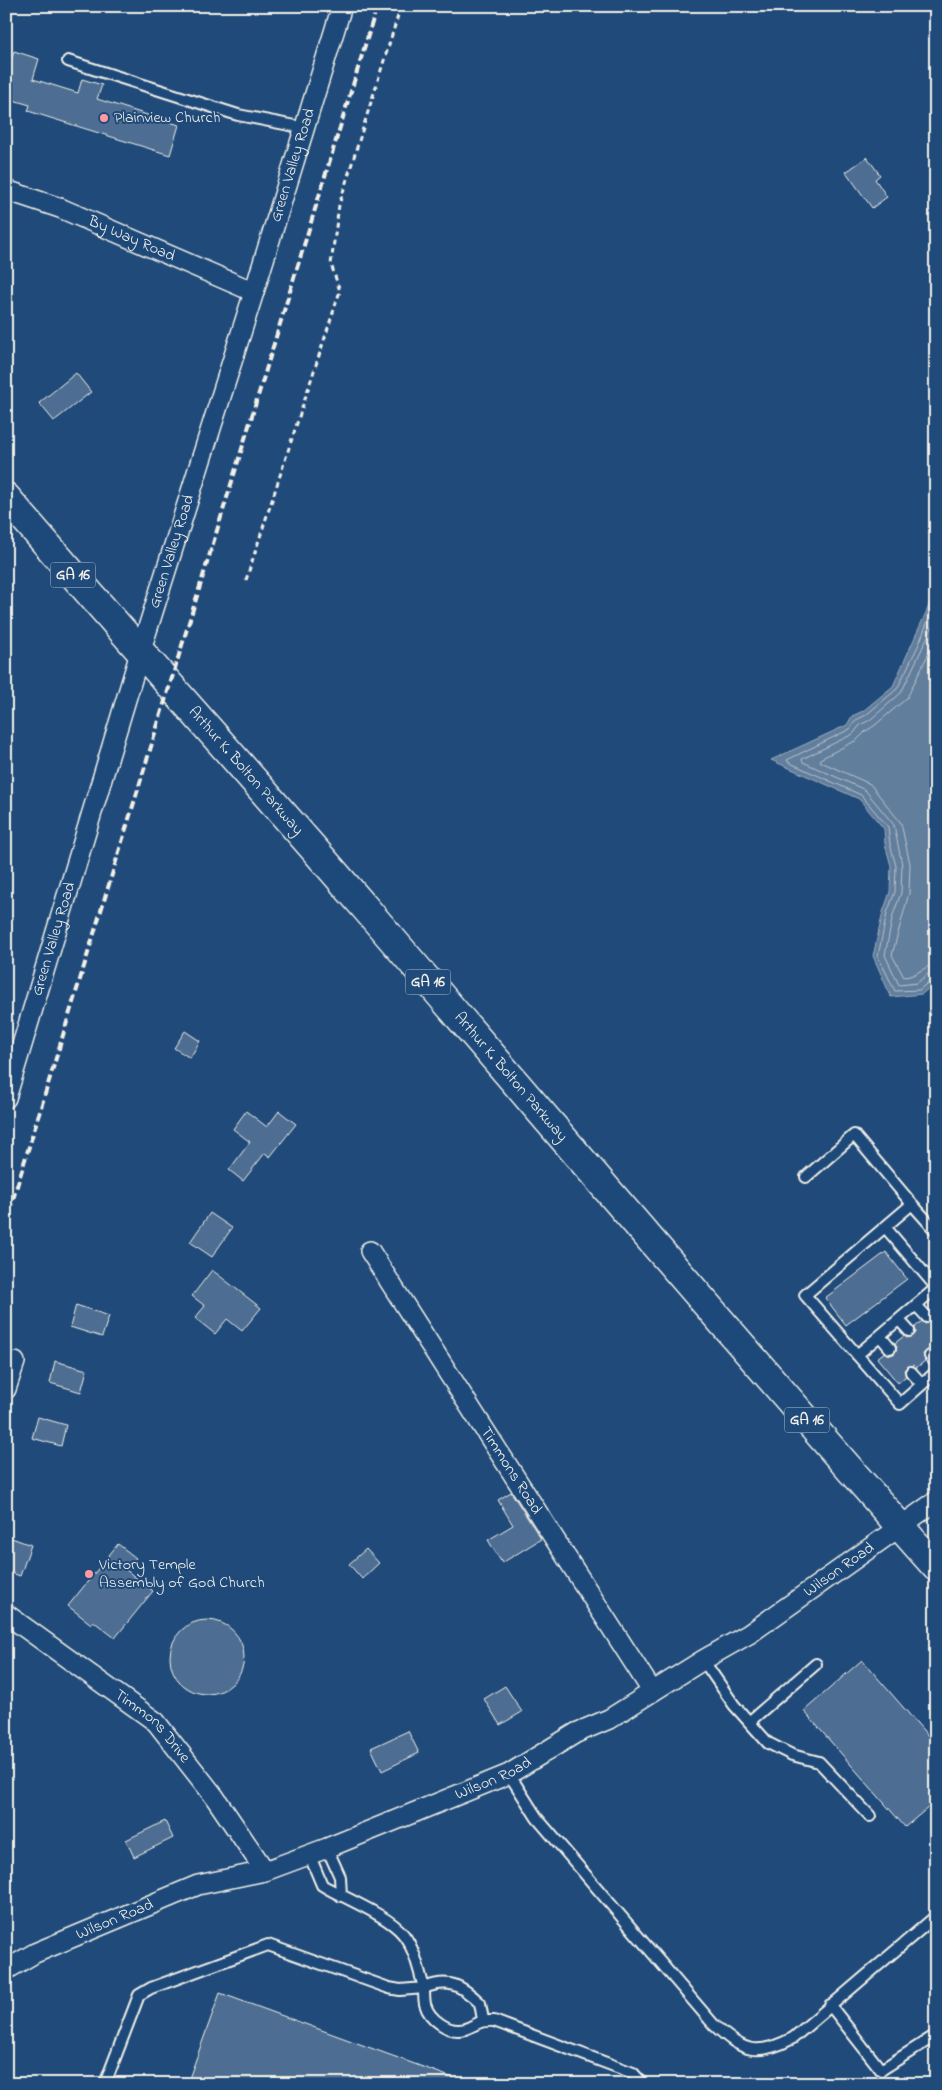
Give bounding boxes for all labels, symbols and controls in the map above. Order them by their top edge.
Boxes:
street label: Green Valley Road [264,105,322,225]
place label: Plainview Church [114,106,220,130]
marker: Plainview Church [98,112,110,124]
street label: By Way Road [84,209,179,268]
street label: Green Valley Road [143,492,201,611]
road number: GA 16 [50,562,96,588]
street label: Arthur K. Bolton Parkway [182,701,309,841]
street label: Green Valley Road [25,879,82,999]
road number: GA 16 [406,970,450,994]
street label: Arthur K. Bolton Parkway [448,1007,574,1148]
road number: GA 16 [784,1408,830,1432]
street label: Timmons Road [474,1422,548,1519]
street label: Wilson Road [799,1536,879,1603]
place label: Victory Temple Assembly of God Church [98,1553,265,1595]
marker: Victory Temple Assembly of God Church [83,1568,95,1580]
street label: Timmons Drive [109,1684,197,1769]
street label: Wilson Road [451,1751,536,1807]
street label: Wilson Road [72,1893,157,1947]

